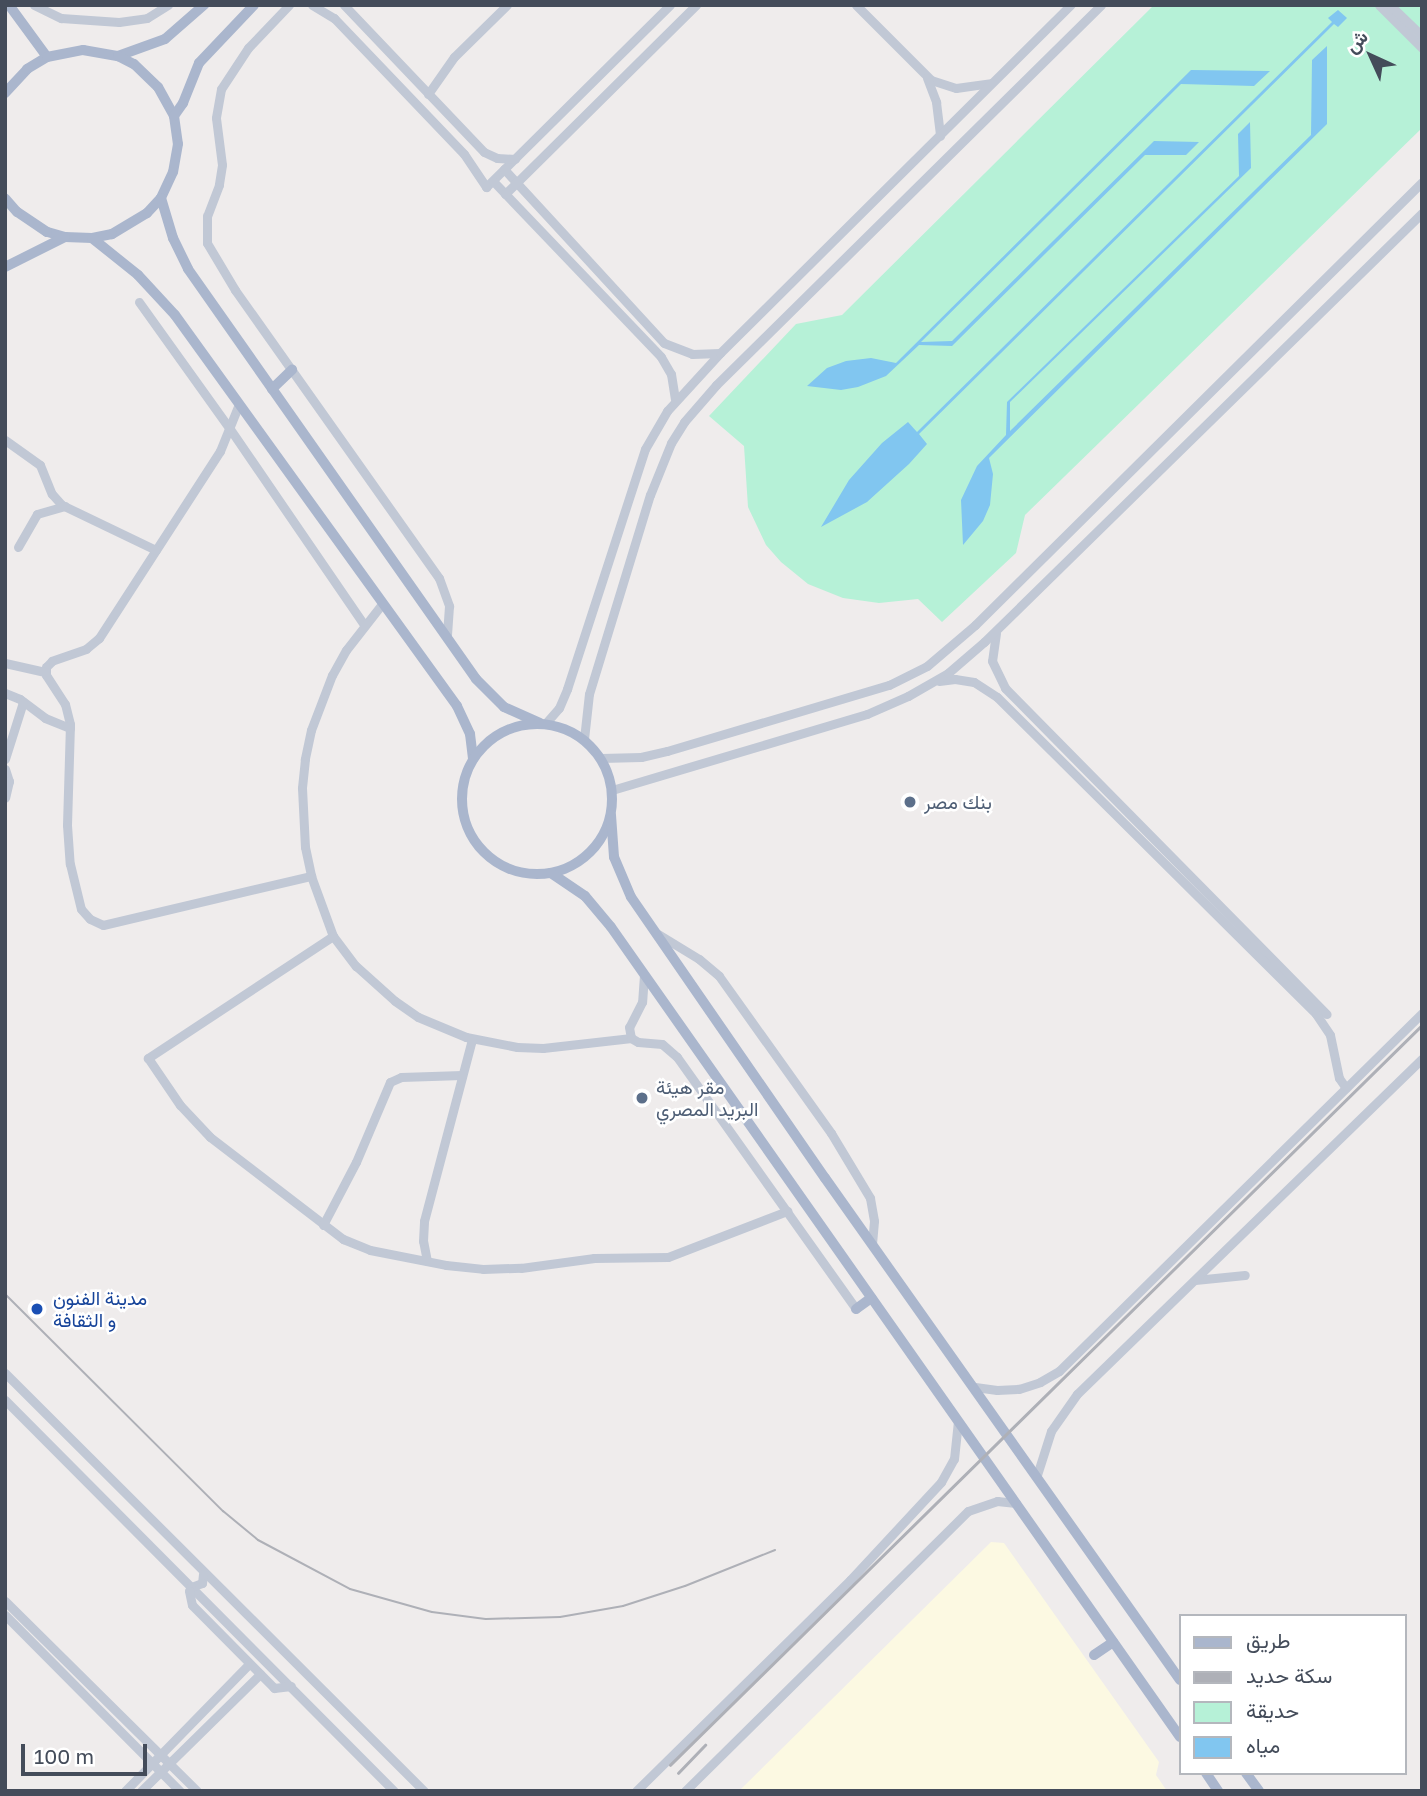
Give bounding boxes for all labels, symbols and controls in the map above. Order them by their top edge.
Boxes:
north arrow [1336,21,1406,91]
text: ش [1340,25,1372,57]
place label: بنك مصر [924,791,992,813]
marker: بنك مصر [902,794,918,810]
place label: مقر هيئة البريد المصري [656,1076,758,1120]
marker: مقر هيئة البريد المصري [634,1090,650,1106]
place label: مدينة الفنون و الثقافة [53,1287,147,1331]
marker: مدينة الفنون و الثقافة [27,1299,47,1319]
legend [1178,1614,1406,1775]
text: طريق [1246,1627,1291,1653]
text: سكة حديد [1246,1662,1332,1688]
text: حديقة [1246,1697,1299,1723]
scale bar [24,1730,150,1774]
text: مياه [1246,1732,1280,1758]
text: 100 m [34,1743,94,1769]

